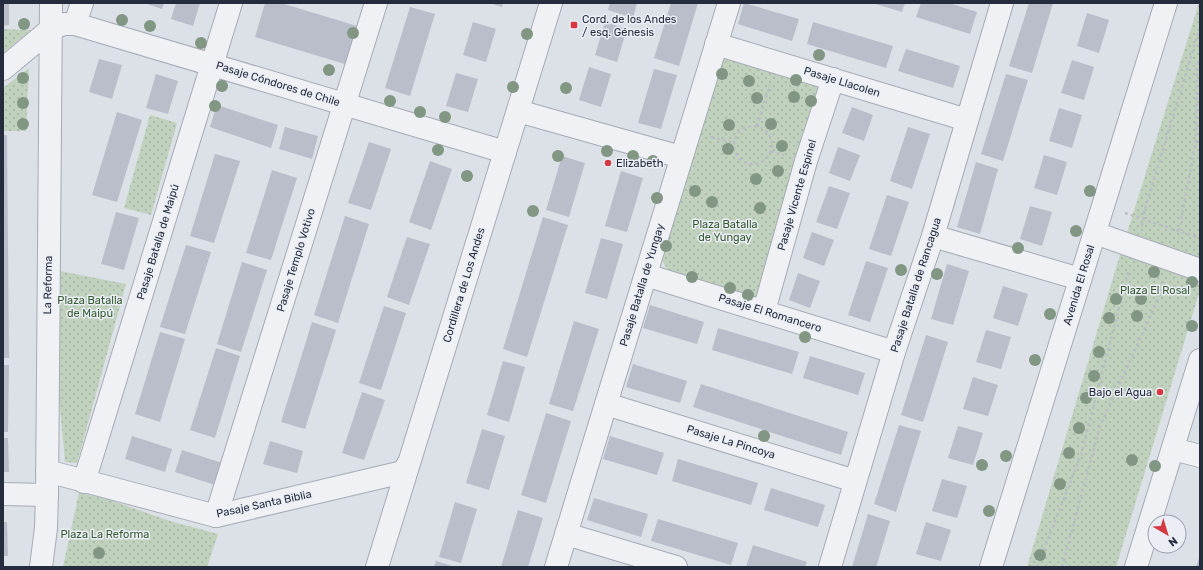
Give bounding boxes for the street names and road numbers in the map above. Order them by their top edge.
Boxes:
street label: Pasaje Cóndores de Chile [214,59,342,109]
street label: Pasaje Llacolen [802,64,882,100]
street label: Pasaje Vicente Espinel [775,138,819,252]
street label: Pasaje Batalla de Maipú [134,183,182,301]
street label: Pasaje Templo Votivo [274,207,318,313]
street label: Pasaje Batalla de Rancagua [888,216,944,354]
street label: Pasaje Batalla de Yungay [617,222,667,348]
street label: Cordillera de Los Andes [440,226,488,344]
street label: Avenida El Rosal [1061,243,1097,327]
street label: La Reforma [41,256,55,314]
street label: Pasaje El Romancero [717,291,823,335]
street label: Pasaje La Pincoya [685,422,777,462]
street label: Pasaje Santa Biblia [215,488,313,520]

